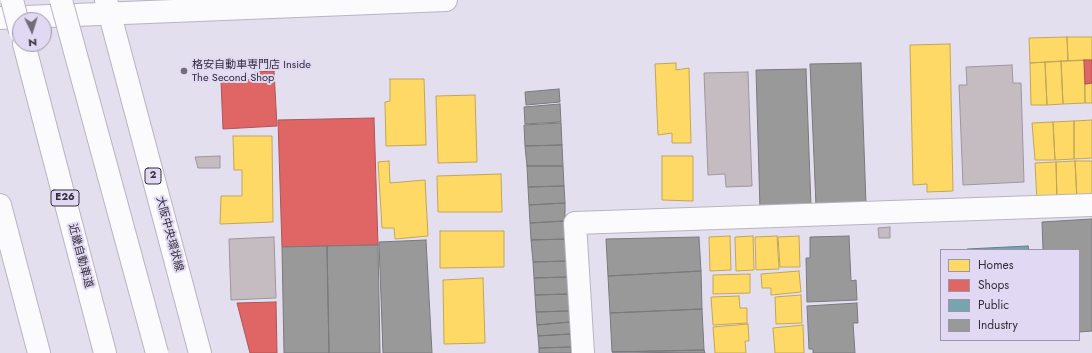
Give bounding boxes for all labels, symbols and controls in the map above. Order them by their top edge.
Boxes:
north arrow [12,12,52,52]
text: N [28,35,38,51]
place label: 格安自動車専門店 Inside The Second Shop [192,58,311,84]
marker: 格安自動車専門店 Inside The Second Shop [179,66,189,76]
road number: 2 [145,168,161,184]
road number: E26 [51,190,79,206]
street label: 大阪中央環状線 [153,195,185,273]
street label: 近畿自動車道 [65,222,95,290]
legend [940,249,1080,341]
text: Homes [978,256,1014,274]
text: Shops [978,276,1009,294]
text: Public [978,296,1009,314]
text: Industry [978,316,1018,334]

